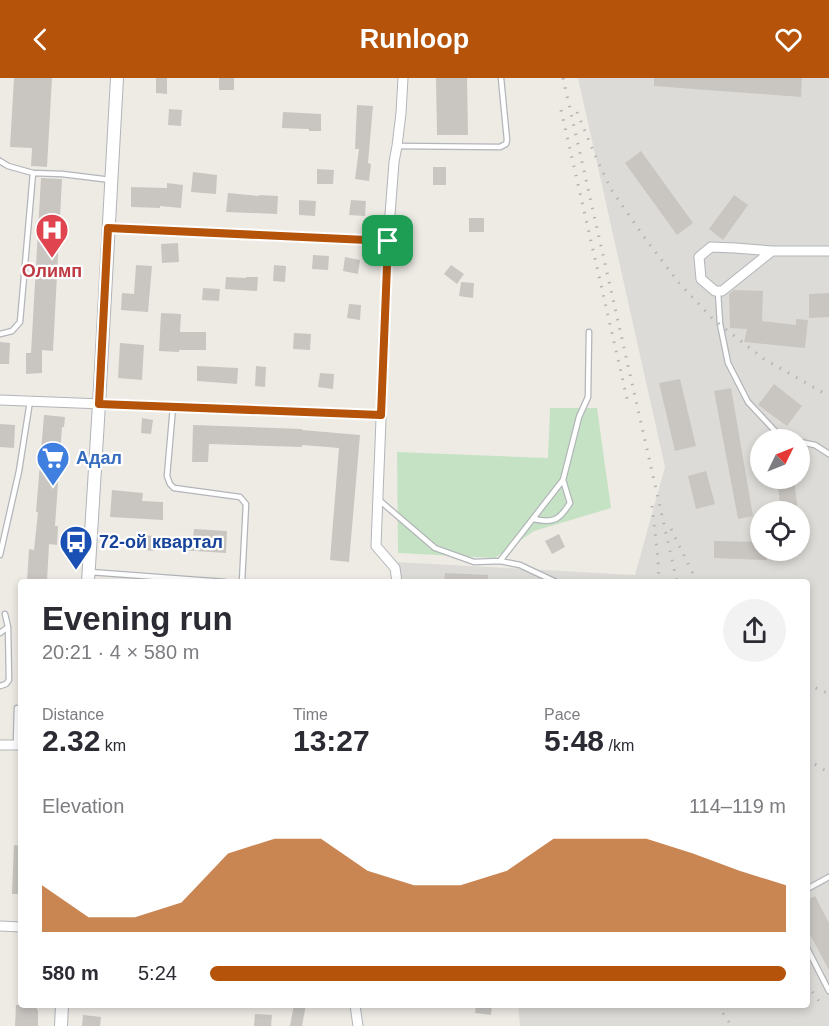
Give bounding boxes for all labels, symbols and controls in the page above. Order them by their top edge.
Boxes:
icon: back [24,23,57,56]
icon: heart [772,23,805,56]
text: Runloop [360,24,469,54]
hospital icon: Олимп [34,212,70,259]
pin [362,215,413,266]
icon: arrive [371,224,404,257]
place label: Олимп [22,261,82,281]
north arrow [750,429,810,489]
map controls [750,429,810,561]
supermarket icon: Адал [35,440,71,487]
place label: Адал [76,448,122,468]
button: locate [750,501,810,561]
bus stop icon: 72-ой квартал [58,524,94,571]
place label: 72-ой квартал [99,532,223,552]
button: share [723,599,786,662]
text: Evening run [42,600,233,637]
text: 20:21 · 4 × 580 m [42,641,199,663]
text: Distance [42,706,104,723]
text: Time [293,706,328,723]
text: Pace [544,706,580,723]
text: 2.32 [42,724,100,757]
text: 13:27 [293,724,370,757]
text: 5:48 [544,724,604,757]
text: km [100,737,126,754]
text: /km [604,737,634,754]
text: Elevation [42,795,124,817]
text: 114–119 m [689,795,786,817]
text: 580 m [42,962,99,984]
text: 5:24 [138,962,177,984]

